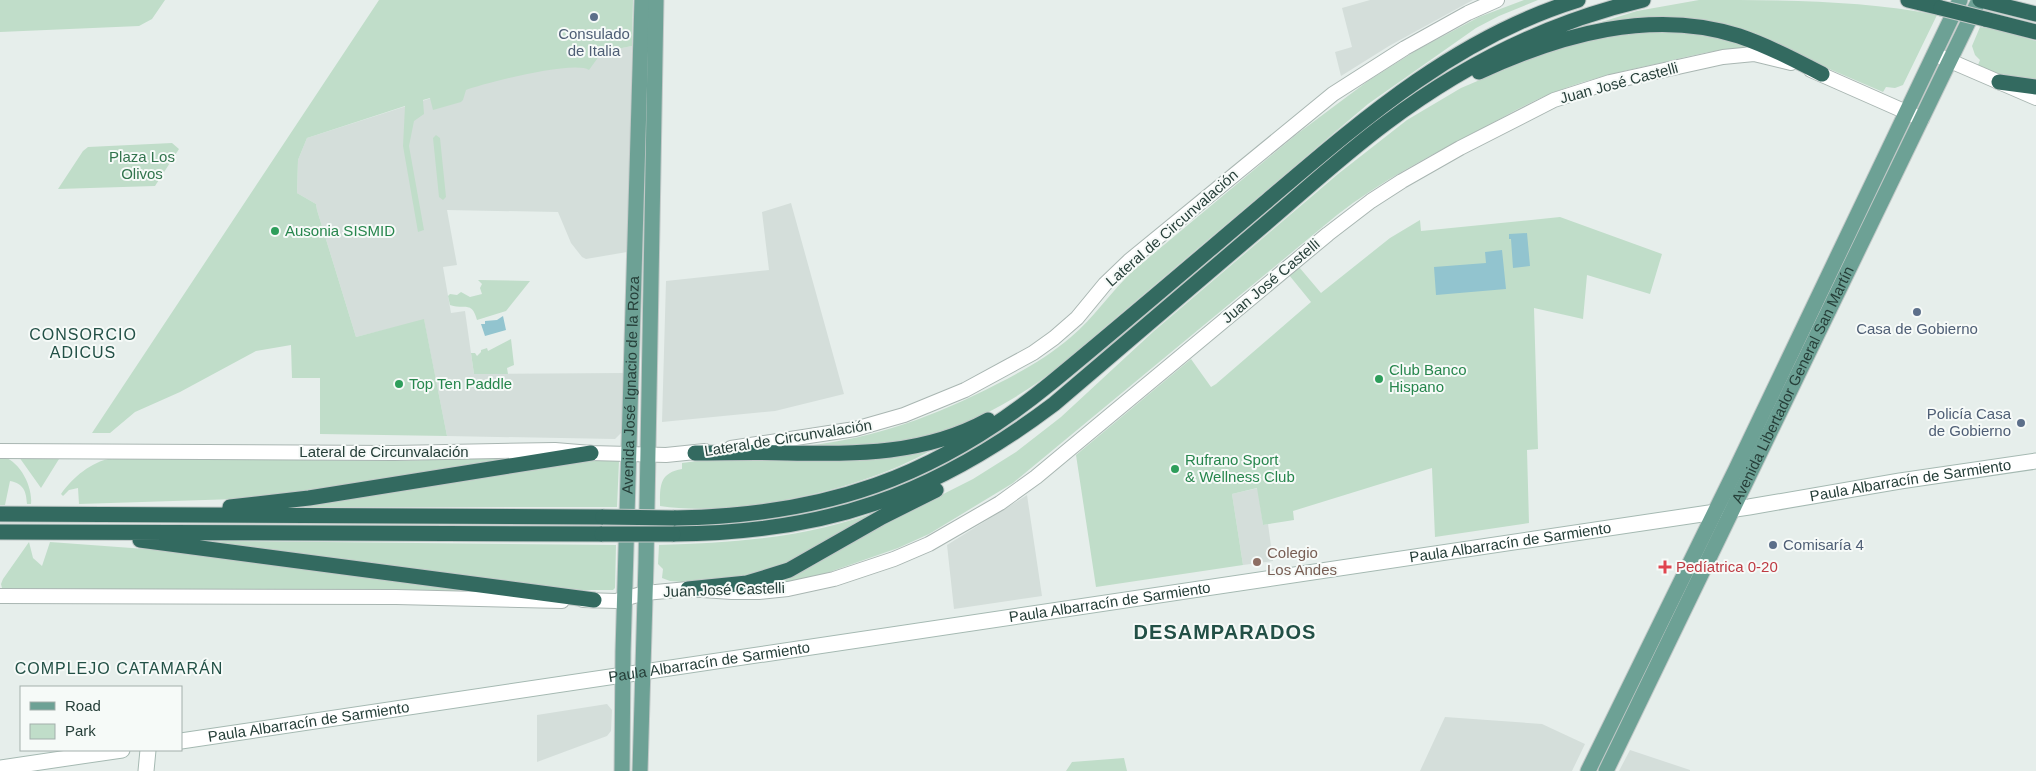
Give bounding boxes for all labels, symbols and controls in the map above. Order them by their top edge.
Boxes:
marker: Consulado de Italia [588,11,600,23]
place label: Consulado de Italia [558,25,630,59]
street label: Juan José Castelli [1558,59,1680,106]
park label: Plaza Los Olivos [109,148,175,182]
street label: Lateral de Circunvalación [1102,166,1241,290]
place label: Ausonia SISMID [285,222,395,239]
marker: Ausonia SISMID [269,225,281,237]
street label: Juan José Castelli [1219,235,1323,326]
street label: Avenida Libertador General San Martín [1728,263,1857,506]
street label: Avenida José Ignacio de la Roza [619,275,642,494]
marker: Casa de Gobierno [1911,306,1923,318]
place label: Casa de Gobierno [1856,320,1978,337]
district label: CONSORCIO ADICUS [29,326,137,361]
place label: Club Banco Hispano [1389,361,1467,395]
marker: Club Banco Hispano [1373,373,1385,385]
place label: Top Ten Paddle [409,375,512,392]
marker: Top Ten Paddle [393,378,405,390]
place label: Policía Casa de Gobierno [1927,405,2012,439]
street label: Lateral de Circunvalación [703,416,873,459]
marker: Policía Casa de Gobierno [2015,417,2027,429]
street label: Lateral de Circunvalación [299,443,469,460]
place label: Rufrano Sport & Wellness Club [1185,451,1295,485]
street label: Paula Albarracín de Sarmiento [1808,456,2012,504]
marker: Rufrano Sport & Wellness Club [1169,463,1181,475]
street label: Paula Albarracín de Sarmiento [1408,519,1612,566]
place label: Comisaría 4 [1783,536,1864,553]
marker: Comisaría 4 [1767,539,1779,551]
place label: Colegio Los Andes [1267,544,1337,578]
marker: Colegio Los Andes [1251,556,1263,568]
place label: Pedíatrica 0-20 [1676,558,1778,575]
marker: Pedíatrica 0-20 [1658,560,1672,574]
street label: Paula Albarracín de Sarmiento [1008,578,1212,625]
street label: Juan José Castelli [663,579,785,600]
district label: DESAMPARADOS [1134,621,1316,643]
street label: Paula Albarracín de Sarmiento [607,638,811,685]
district label: COMPLEJO CATAMARÁN [15,659,223,677]
legend [20,686,182,751]
text: Road [65,697,101,714]
street label: Paula Albarracín de Sarmiento [207,698,410,745]
text: Park [65,722,96,739]

